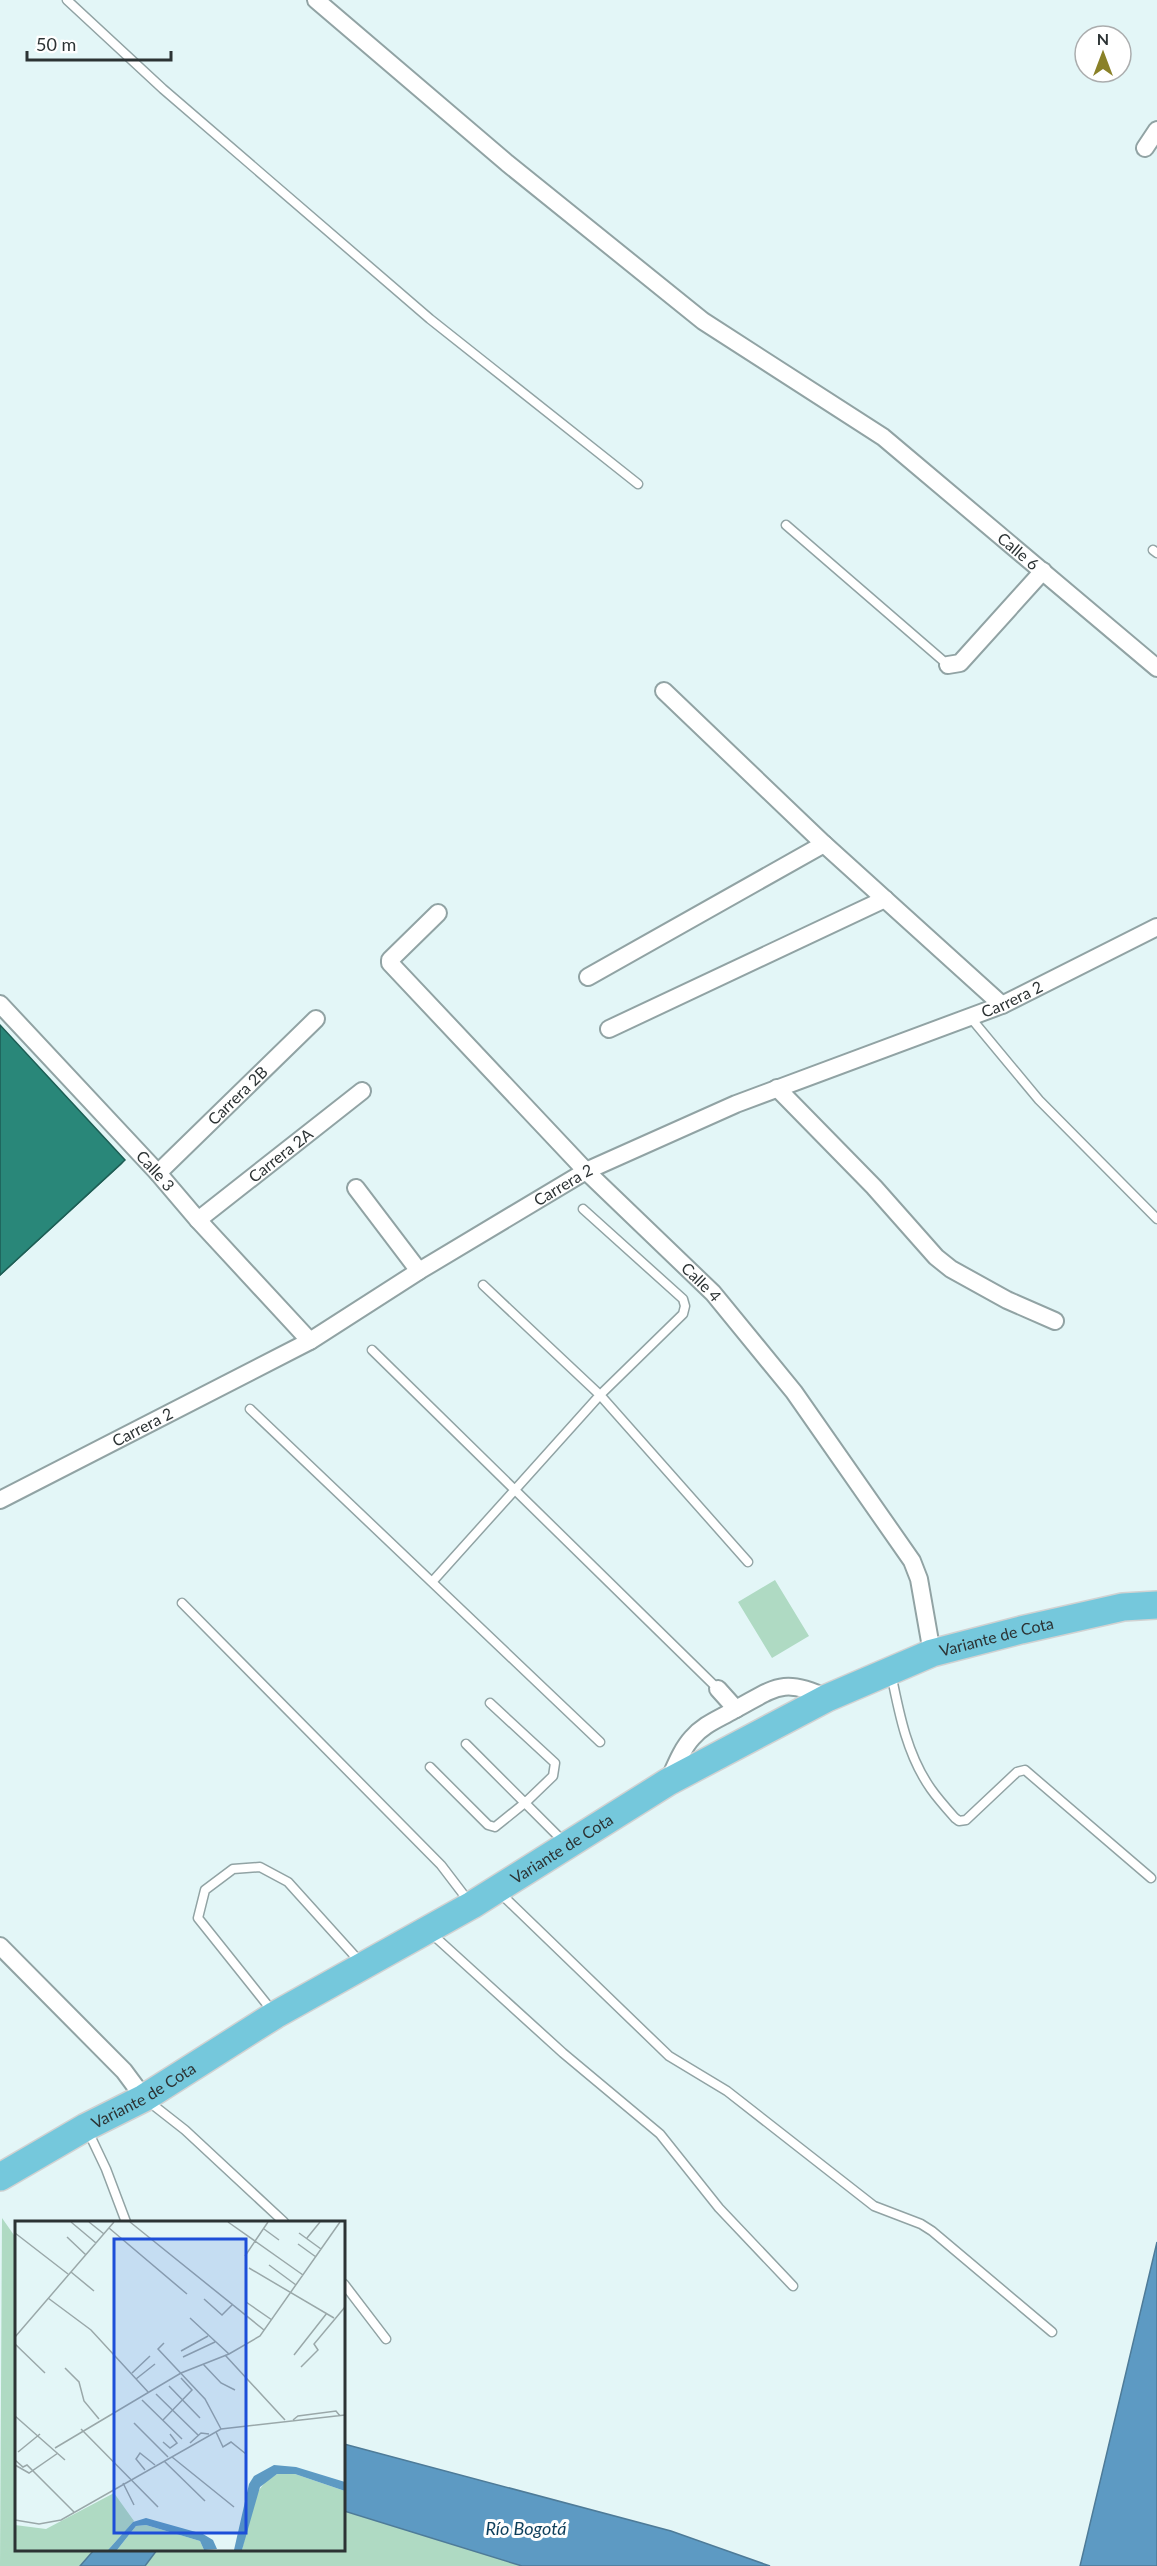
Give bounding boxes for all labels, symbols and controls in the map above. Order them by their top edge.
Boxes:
scale bar [27,24,171,62]
north arrow [1073,24,1133,84]
text: N [1097,29,1109,48]
text: 50 m [36,33,76,55]
street label: Calle 6 [994,528,1043,573]
street label: Carrera 2 [978,976,1045,1021]
street label: Carrera 2B [203,1062,271,1128]
street label: Carrera 2A [244,1124,316,1186]
street label: Calle 3 [133,1146,179,1195]
street label: Carrera 2 [530,1159,595,1209]
street label: Calle 4 [678,1258,726,1305]
street label: Carrera 2 [109,1403,176,1450]
street label: Variante de Cota [937,1613,1055,1660]
street label: Variante de Cota [507,1809,616,1887]
street label: Variante de Cota [88,2058,199,2132]
inset map [15,2221,345,2551]
water label: Río Bogotá [485,2517,567,2539]

